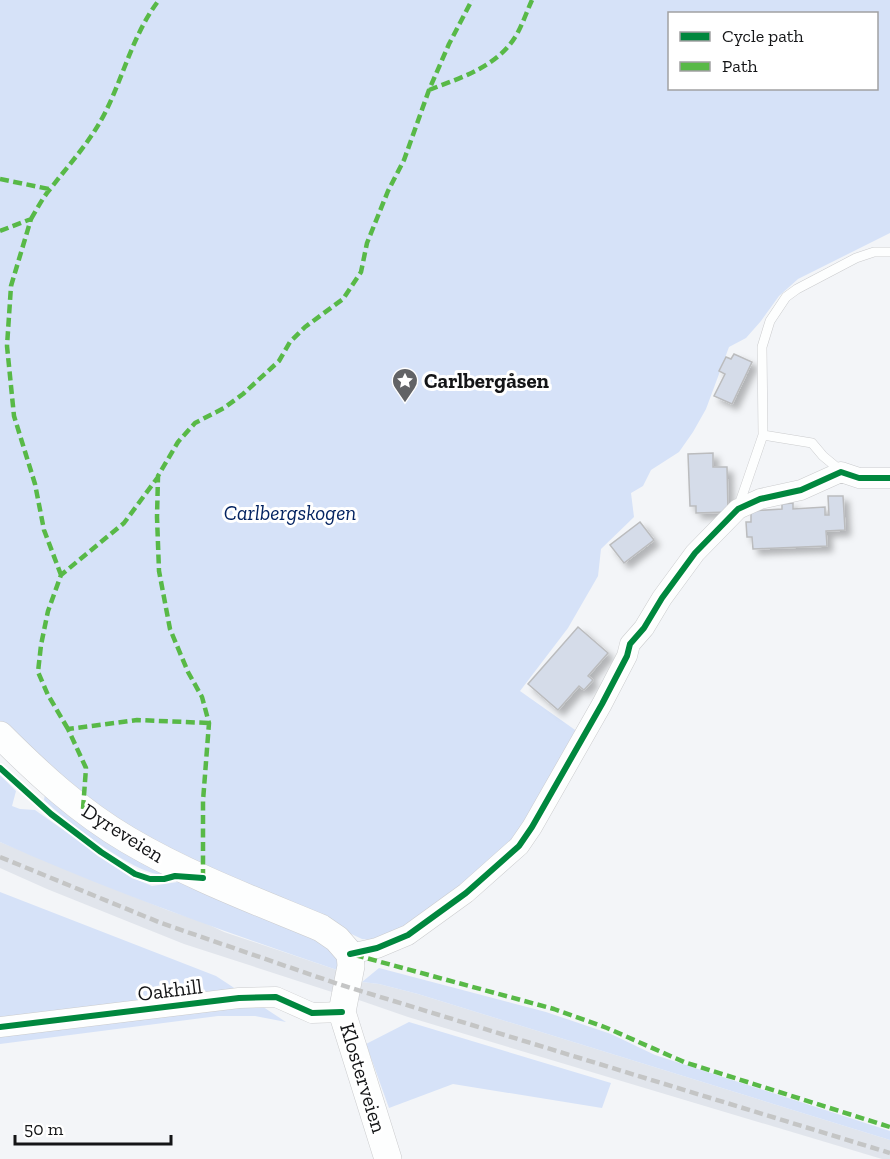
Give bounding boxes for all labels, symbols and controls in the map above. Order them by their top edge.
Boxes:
legend [668,12,878,90]
text: Cycle path [722,25,804,47]
text: Path [722,55,758,77]
place icon: Carlbergåsen [390,366,420,404]
place label: Carlbergåsen [424,368,550,393]
park label: Carlbergskogen [224,500,356,525]
street label: Dyreveien [78,798,169,868]
street label: Oakhill [136,973,204,1006]
street label: Klosterveien [335,1020,392,1136]
scale bar [15,1108,171,1146]
text: 50 m [24,1118,64,1140]

